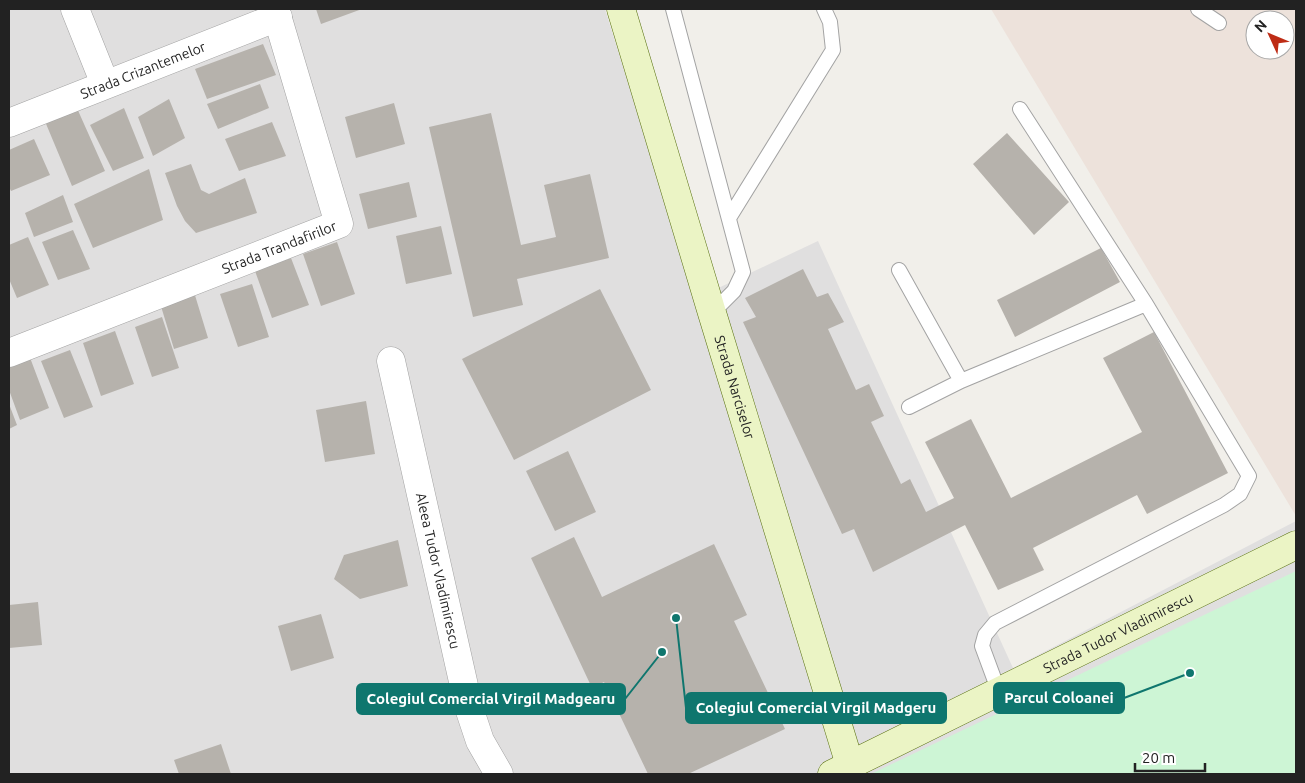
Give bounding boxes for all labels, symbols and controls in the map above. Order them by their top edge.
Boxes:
north arrow [1245,10,1295,60]
text: N [1251,17,1270,35]
street label: Strada Crizantemelor [78,38,208,102]
street label: Strada Trandafirilor [219,218,339,277]
street label: Strada Narciselor [711,334,758,442]
street label: Aleea Tudor Vladimirescu [413,491,463,650]
street label: Strada Tudor Vladimirescu [1041,589,1196,676]
callout: Parcul Coloanei [994,683,1124,713]
callout: Colegiul Comercial Virgil Madgearu [357,684,625,714]
text: Parcul Coloanei [1004,689,1114,706]
text: Colegiul Comercial Virgil Madgearu [367,690,615,707]
callout: Colegiul Comercial Virgil Madgeru [686,693,946,723]
text: Colegiul Comercial Virgil Madgeru [696,699,936,716]
scale bar [1135,740,1205,772]
text: 20 m [1142,749,1175,766]

